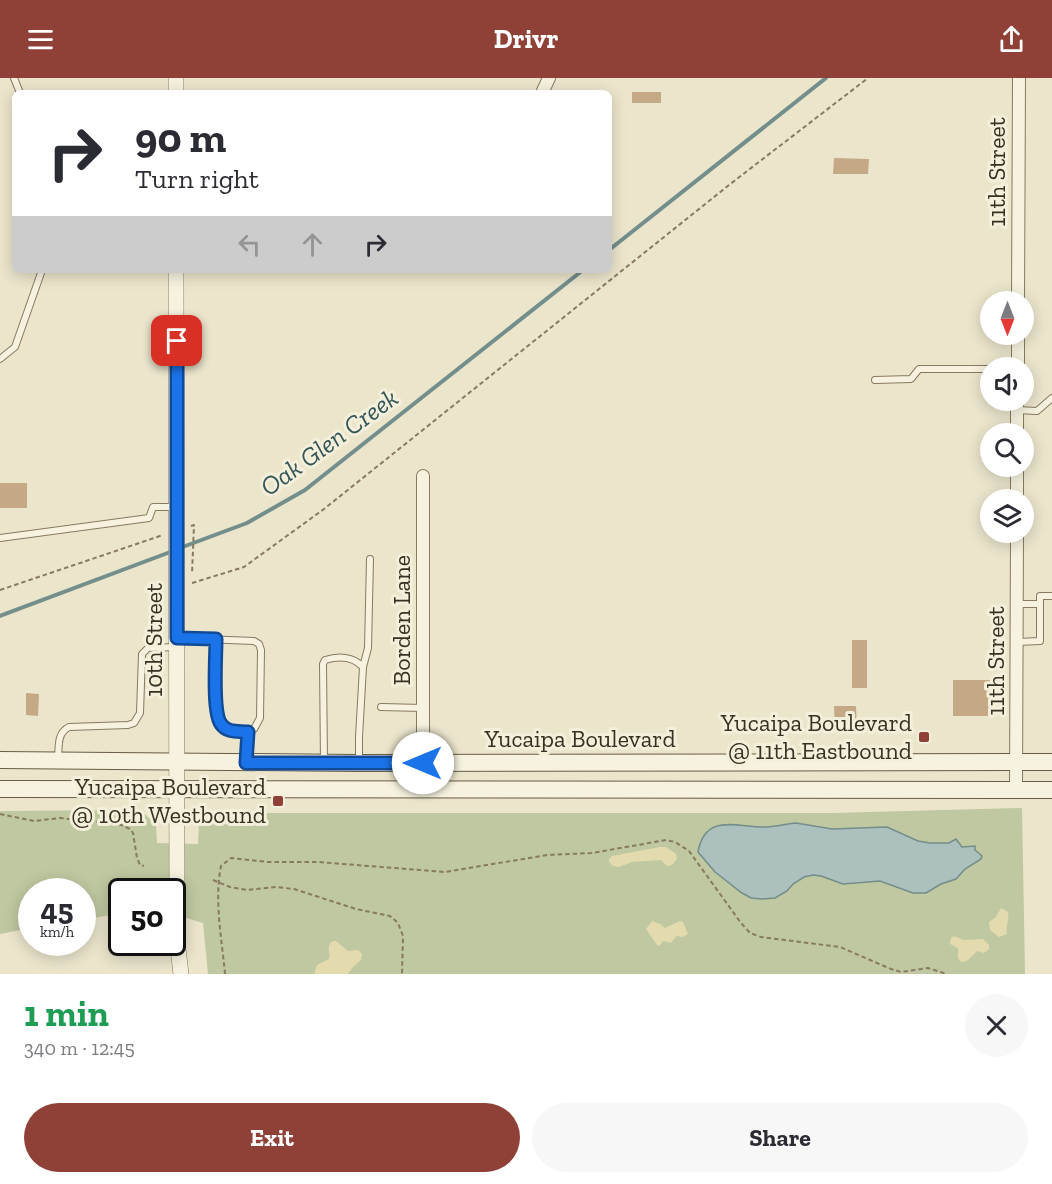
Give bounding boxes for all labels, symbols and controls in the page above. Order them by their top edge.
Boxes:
icon: menu [24,23,57,56]
text: Drivr [494,23,558,55]
icon: share [995,23,1028,56]
text: 90 m [135,112,226,163]
icon: right [36,114,114,192]
street label: 11th Street [982,117,1011,227]
text: Turn right [135,163,259,195]
icon: left [233,228,266,261]
icon: ahead [296,228,329,261]
icon: right [359,228,392,261]
north arrow [980,291,1034,345]
map controls [980,291,1034,543]
pin [151,315,202,366]
icon: arrive [160,324,193,357]
button: sound [980,357,1034,411]
water label: Oak Glen Creek [254,381,404,503]
button: search [980,423,1034,477]
button: layers [980,489,1034,543]
street label: Borden Lane [387,555,416,685]
street label: 10th Street [139,583,168,697]
street label: 11th Street [981,606,1010,716]
place label: Yucaipa Boulevard @ 11th Eastbound [720,708,912,765]
street label: Yucaipa Boulevard [483,724,676,753]
marker: Yucaipa Boulevard @ 11th Eastbound [917,730,931,744]
position arrow [391,731,455,795]
place label: Yucaipa Boulevard @ 10th Westbound [71,772,266,829]
marker: Yucaipa Boulevard @ 10th Westbound [271,794,285,808]
speed limit sign: 50 [108,878,186,956]
text: 45 [41,892,73,928]
text: km/h [40,923,74,941]
text: 1 min [24,992,109,1035]
button: close [965,994,1028,1057]
text: 340 m · 12:45 [24,1036,135,1060]
button: Exit [24,1103,520,1172]
button: Share [532,1103,1028,1172]

